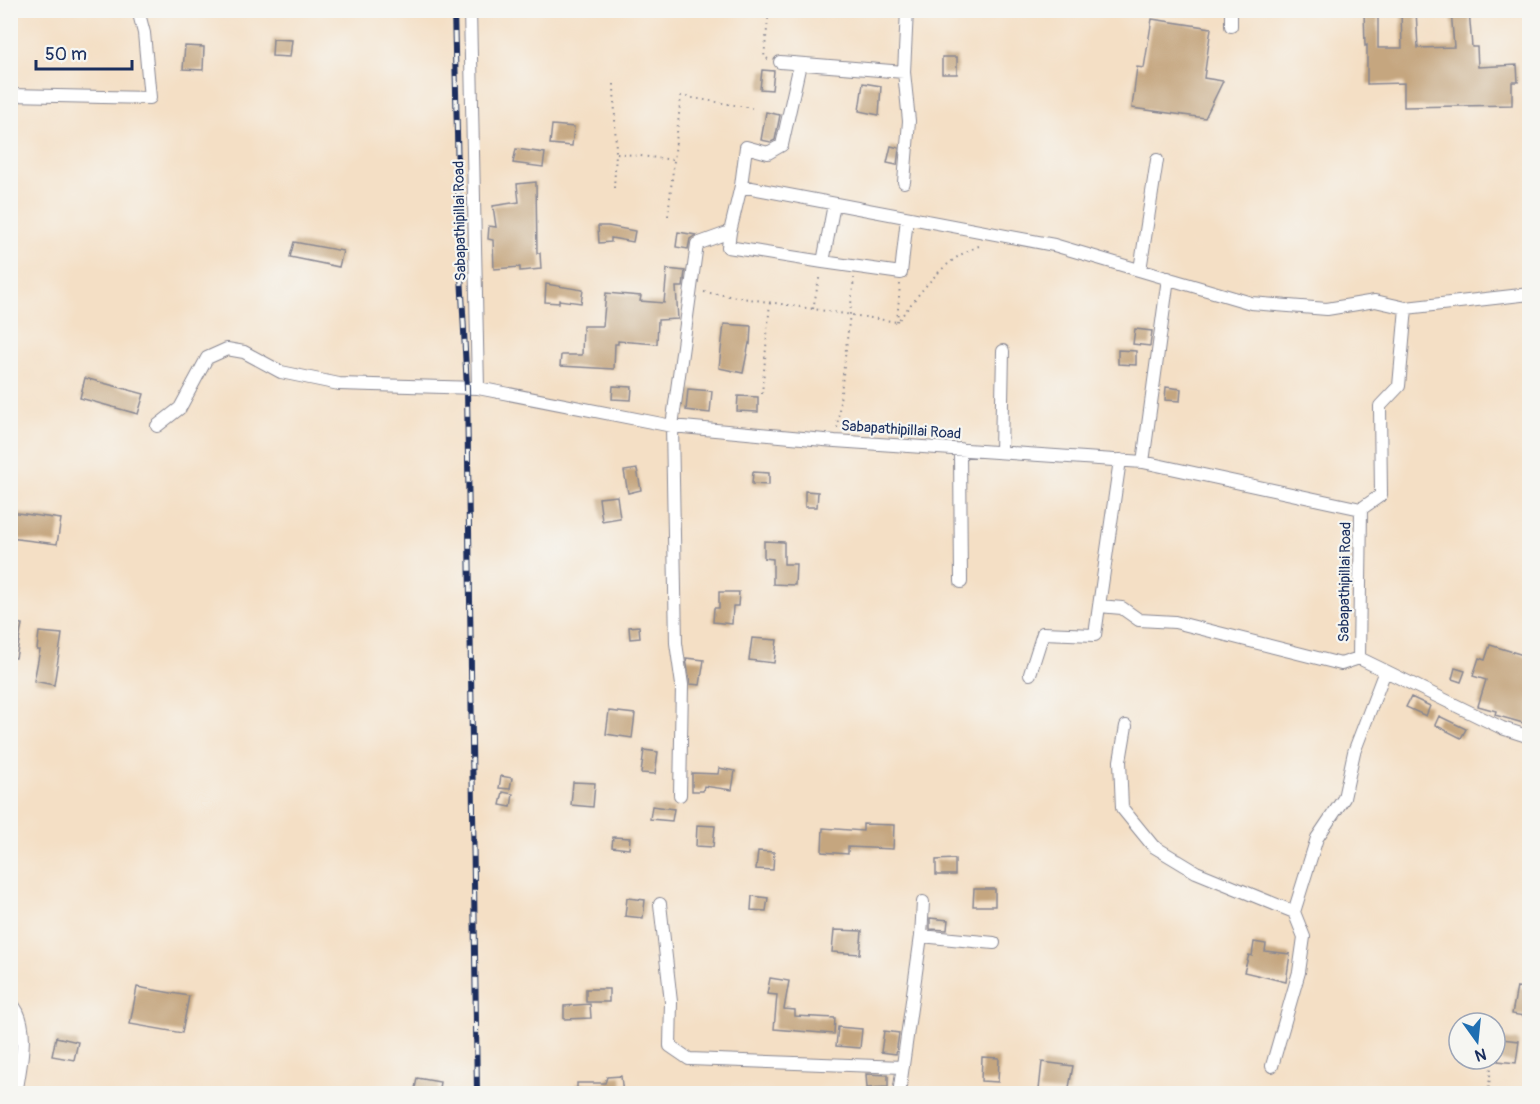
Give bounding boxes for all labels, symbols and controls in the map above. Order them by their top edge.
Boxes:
scale bar [36,33,132,71]
text: 50 m [45,43,87,66]
street label: Sabapathipillai Road [449,161,471,281]
street label: Sabapathipillai Road [840,416,962,444]
street label: Sabapathipillai Road [1334,522,1356,642]
north arrow [1447,1011,1507,1071]
text: N [1473,1043,1488,1066]

